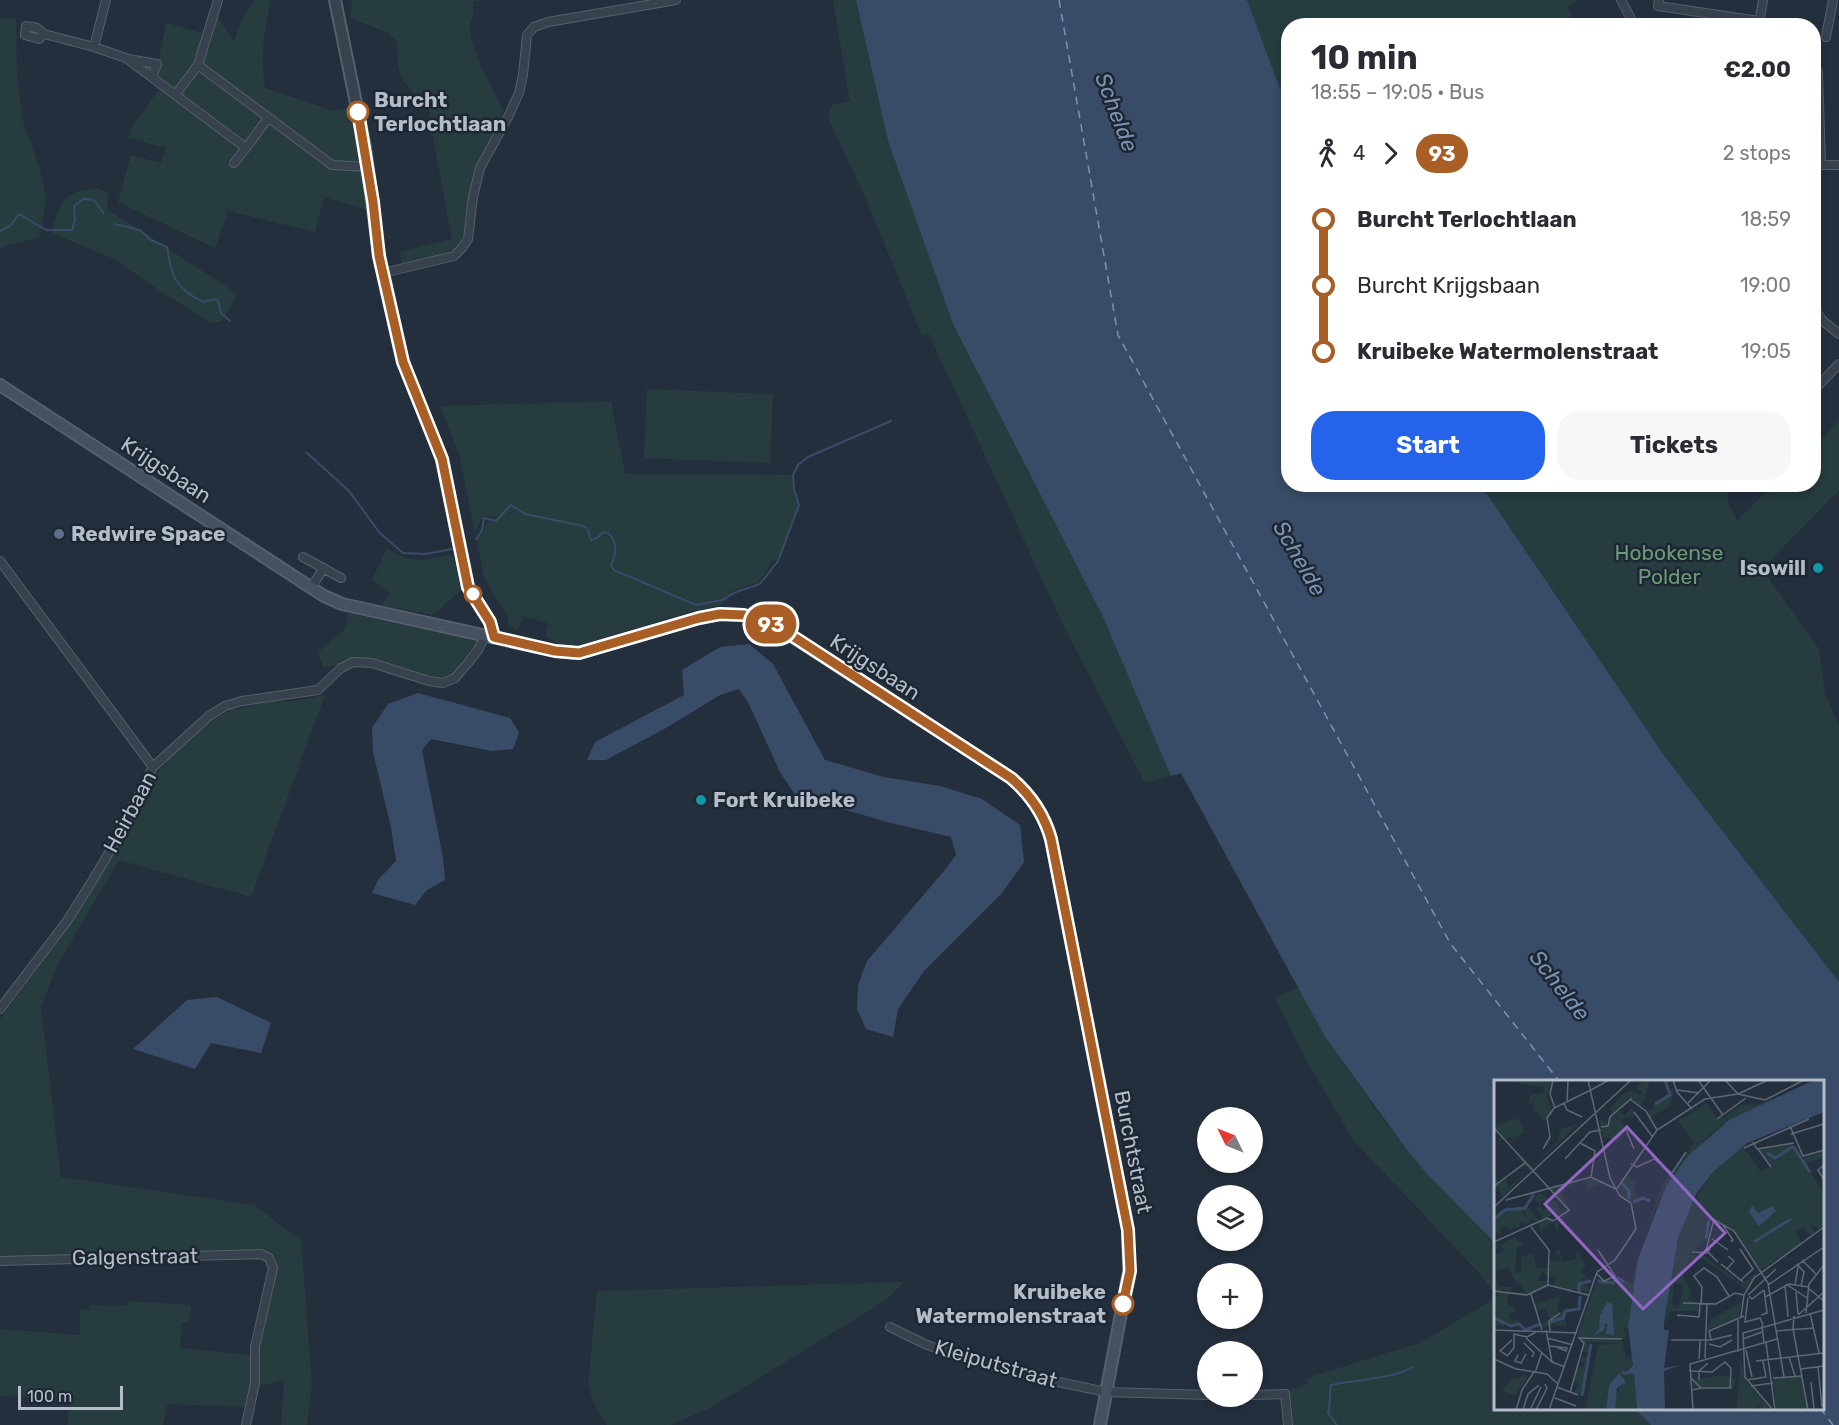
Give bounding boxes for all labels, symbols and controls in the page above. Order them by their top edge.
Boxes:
text: 10 min [1311,38,1418,77]
text: €2.00 [1723,56,1791,83]
water label: Schelde [1089,69,1144,155]
text: 18:55 – 19:05 · Bus [1311,80,1485,104]
place label: Burcht Terlochtlaan [374,87,506,136]
marker: Burcht Terlochtlaan [347,101,369,123]
icon: walk [1311,137,1344,170]
icon: forward [1374,137,1407,170]
text: 4 [1353,141,1365,165]
text: 93 [1428,141,1456,166]
text: 2 stops [1723,141,1791,165]
text: Burcht Terlochtlaan [1357,206,1577,233]
text: 18:59 [1741,207,1791,231]
text: Burcht Krijgsbaan [1357,272,1540,299]
text: 19:00 [1740,273,1791,297]
text: Kruibeke Watermolenstraat [1357,338,1658,365]
text: 19:05 [1741,339,1791,363]
button: Start [1311,411,1545,480]
button: Tickets [1557,411,1791,480]
street label: Krijgsbaan [116,431,216,508]
water label: Schelde [1267,516,1332,601]
place label: Redwire Space [71,521,226,546]
marker: Redwire Space [52,527,66,541]
park label: Hobokense Polder [1615,540,1723,589]
place label: Isowill [1739,555,1806,580]
marker: Isowill [1811,561,1825,575]
unlabelled marker [464,585,482,603]
line badge: 93 [744,604,798,644]
text: 93 [757,612,785,637]
street label: Krijgsbaan [825,628,925,705]
street label: Heirbaan [98,767,161,857]
place label: Fort Kruibeke [713,787,855,812]
marker: Fort Kruibeke [694,793,708,807]
water label: Schelde [1524,945,1596,1026]
inset map [1494,1080,1824,1410]
street label: Burchtstraat [1109,1088,1158,1216]
north arrow [1197,1107,1263,1173]
map controls [1197,1107,1263,1407]
button: layers [1197,1185,1263,1251]
street label: Galgenstraat [72,1243,198,1270]
button: + [1197,1263,1263,1329]
place label: Kruibeke Watermolenstraat [916,1279,1106,1328]
marker: Kruibeke Watermolenstraat [1112,1293,1134,1315]
street label: Kleiputstraat [932,1334,1060,1393]
button: − [1197,1341,1263,1407]
scale bar [18,1383,123,1410]
text: 100 m [27,1387,72,1406]

